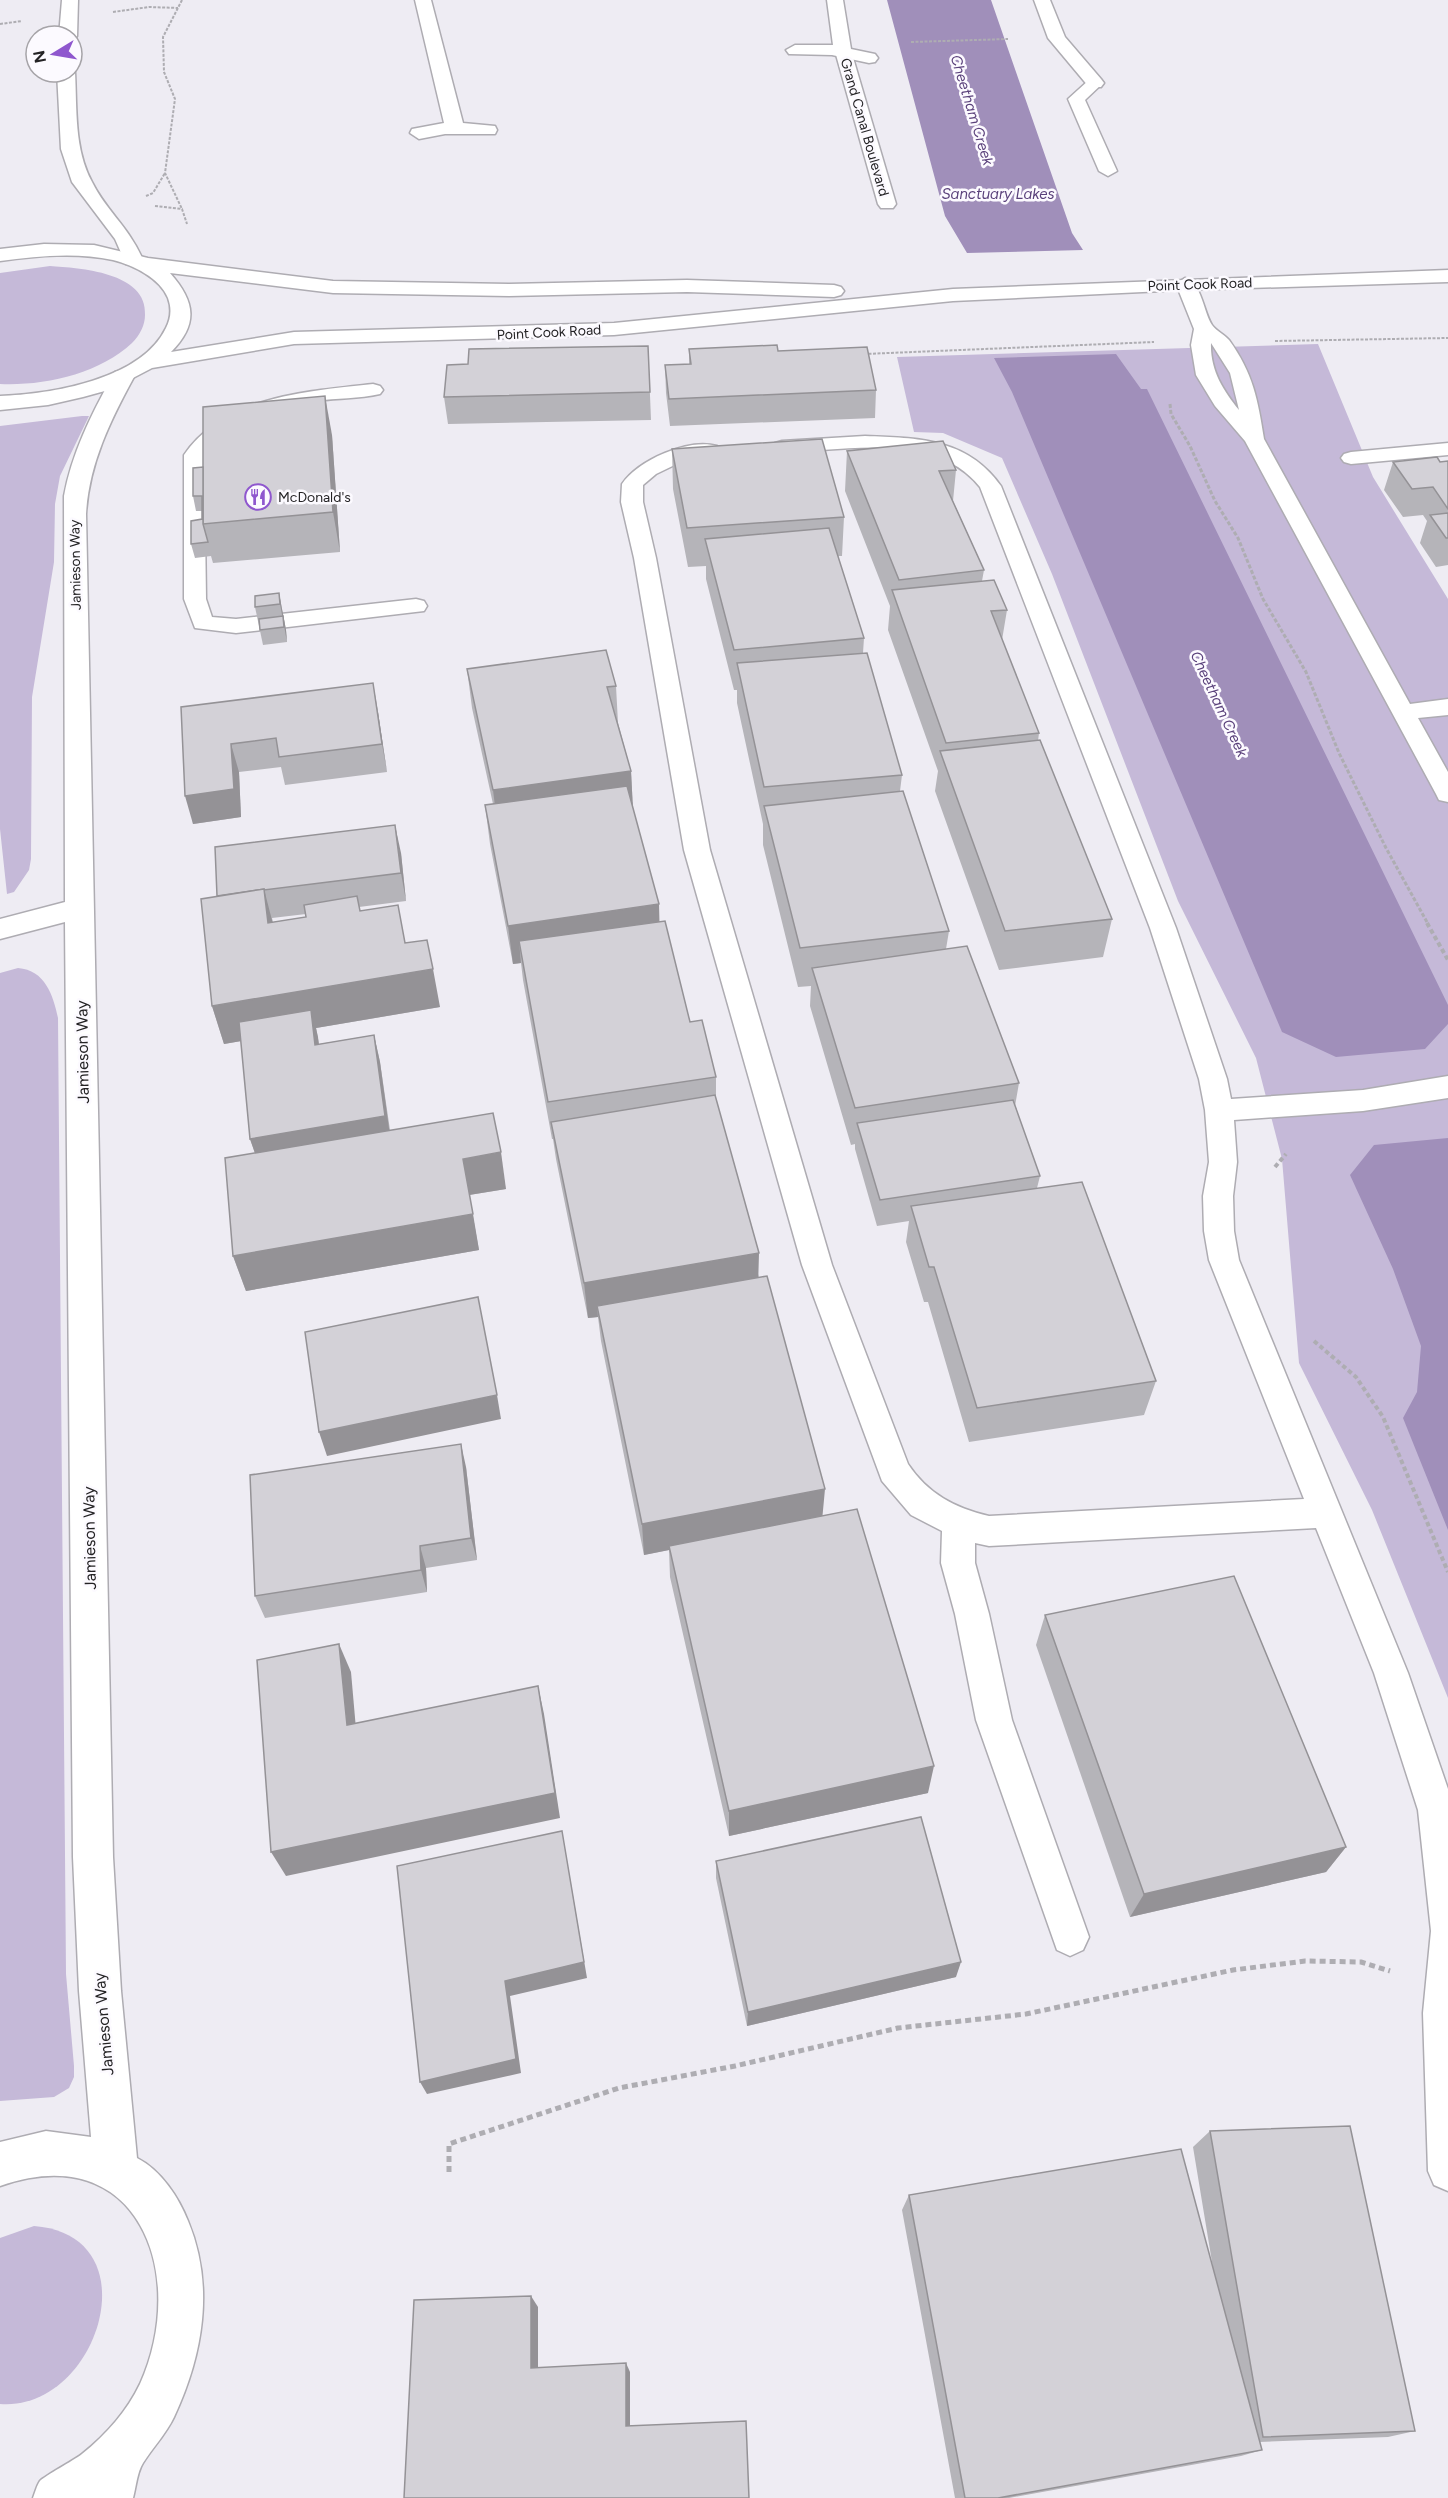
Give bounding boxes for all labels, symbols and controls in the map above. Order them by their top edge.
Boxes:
north arrow [24,24,84,84]
text: N [29,49,50,65]
water label: Cheetham Creek [947,53,998,168]
street label: Grand Canal Boulevard [837,56,892,198]
water label: Sanctuary Lakes [941,185,1055,203]
street label: Point Cook Road [1147,274,1253,295]
street label: Point Cook Road [496,321,602,344]
restaurant icon: McDonald's [243,482,273,512]
place label: McDonald's [278,489,351,506]
street label: Jamieson Way [66,519,85,610]
water label: Cheetham Creek [1187,648,1252,760]
street label: Jamieson Way [72,1000,93,1104]
street label: Jamieson Way [79,1486,100,1590]
street label: Jamieson Way [89,1971,117,2076]

